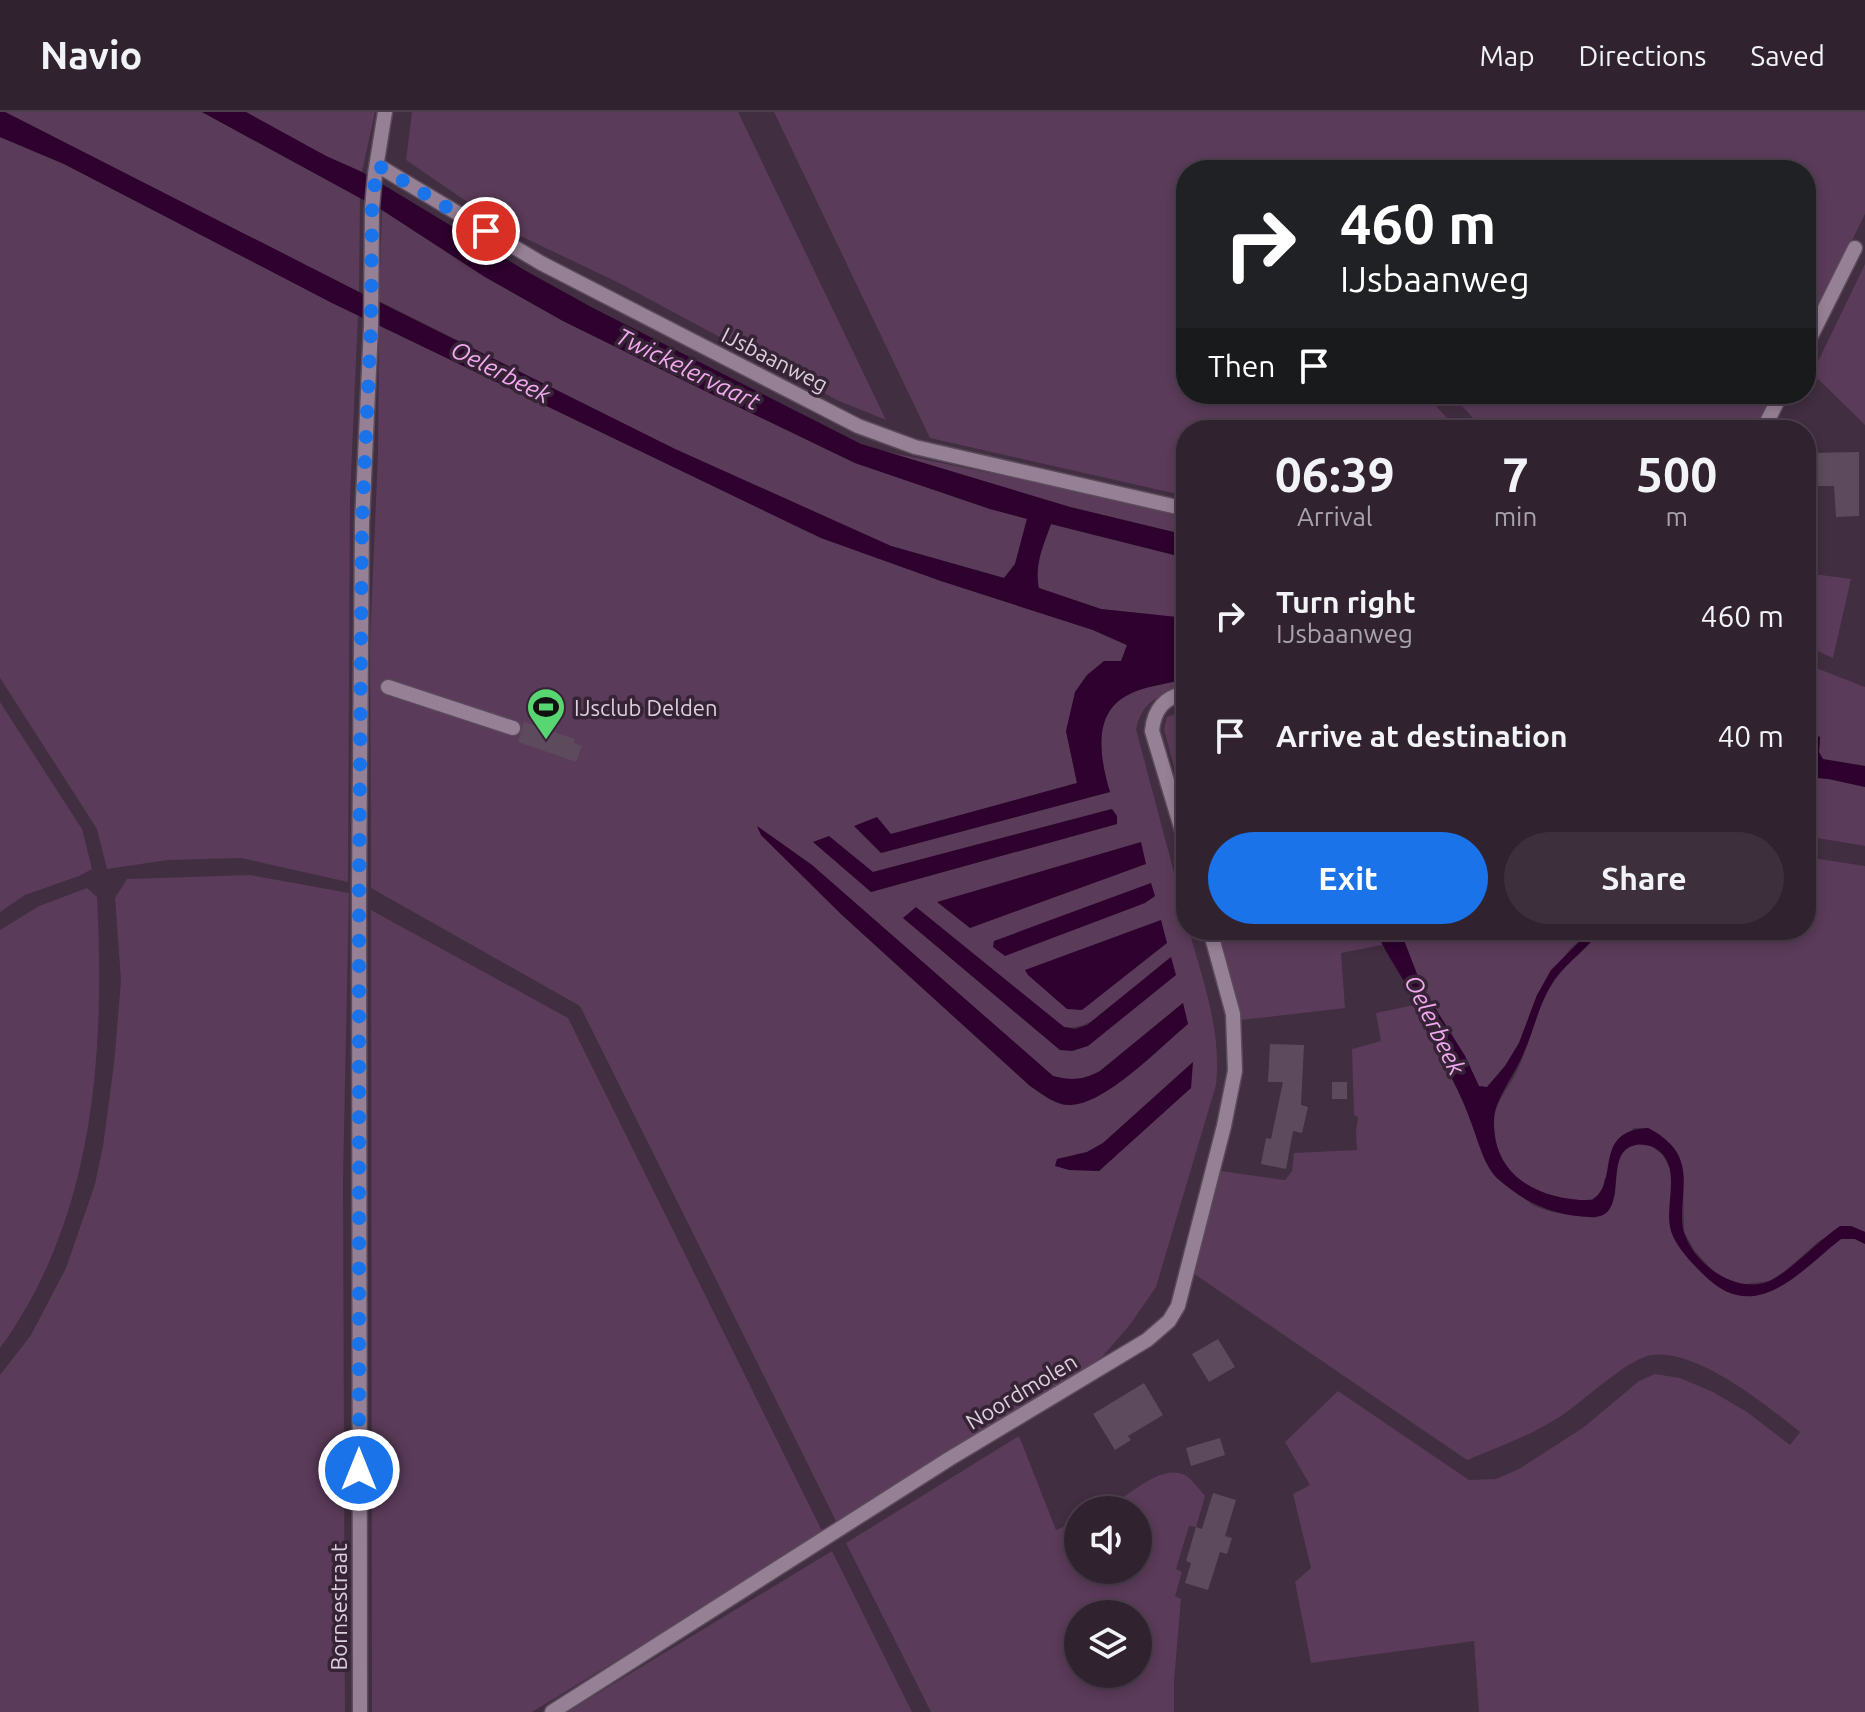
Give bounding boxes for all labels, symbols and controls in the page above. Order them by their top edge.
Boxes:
text: Navio [40,34,142,76]
text: Map [1479,40,1535,71]
text: Directions [1579,40,1706,71]
text: Saved [1750,40,1825,71]
icon: right [1208,192,1312,296]
text: 460 m [1340,192,1496,255]
pin [452,197,520,265]
icon: arrive [464,209,508,253]
text: IJsbaanweg [1340,258,1530,299]
street label: IJsbaanweg [718,322,832,396]
water label: Twickelervaart [612,323,765,416]
water label: Oelerbeek [447,335,556,409]
icon: arrive [1292,344,1336,388]
text: Then [1208,349,1276,383]
text: 06:39 [1275,447,1395,501]
text: 7 [1502,447,1529,501]
text: 500 [1636,447,1717,501]
text: Arrival [1297,502,1373,531]
text: min [1494,502,1537,531]
text: m [1665,502,1688,531]
text: Turn right [1276,585,1416,619]
icon: right [1208,594,1252,638]
text: 460 m [1700,599,1784,633]
text: IJsbaanweg [1276,619,1413,648]
sports icon: IJsclub Delden [525,686,567,741]
place label: IJsclub Delden [574,695,718,720]
icon: arrive [1208,714,1252,758]
text: Arrive at destination [1276,719,1568,753]
text: 40 m [1717,719,1784,753]
button: Exit [1208,832,1488,924]
button: Share [1504,832,1784,924]
water label: Oelerbeek [1399,971,1471,1080]
street label: Noordmolen [961,1348,1081,1434]
position arrow [317,1428,401,1512]
map controls [1064,1496,1152,1688]
button: sound [1064,1496,1152,1584]
street label: Bornsestraat [326,1543,351,1671]
button: layers [1064,1600,1152,1688]

